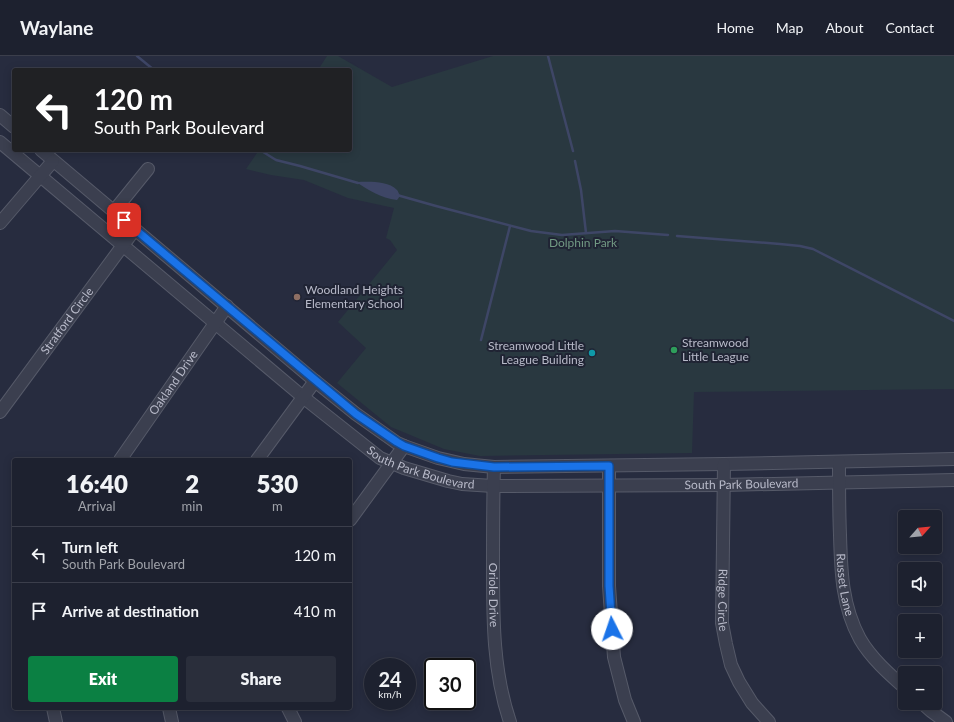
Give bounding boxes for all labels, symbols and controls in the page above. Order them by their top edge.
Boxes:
text: Waylane [20,16,93,39]
text: Home [716,19,754,36]
text: Map [776,19,803,36]
text: About [825,19,863,36]
text: Contact [885,19,934,36]
text: 120 m [94,82,173,116]
icon: left [28,84,80,136]
text: South Park Boulevard [94,116,264,138]
pin [107,203,141,237]
icon: arrive [113,209,135,231]
park label: Dolphin Park [549,235,618,250]
place label: Woodland Heights Elementary School [305,282,403,311]
street label: Stratford Circle [37,284,96,357]
marker: Woodland Heights Elementary School [292,292,302,302]
place label: Streamwood Little League [682,335,749,364]
place label: Streamwood Little League Building [488,338,584,367]
marker: Streamwood Little League [669,345,679,355]
street label: Oakland Drive [146,347,201,418]
marker: Streamwood Little League Building [587,348,597,358]
street label: South Park Boulevard [364,442,475,492]
text: 16:40 [66,469,128,498]
text: 2 [185,469,199,498]
text: 530 [256,469,298,498]
street label: South Park Boulevard [685,475,799,492]
text: Arrival [78,498,116,514]
text: min [182,498,203,514]
text: m [272,498,283,514]
north arrow [898,510,942,554]
map controls [898,510,942,710]
text: Turn left [62,538,118,556]
icon: left [28,544,50,566]
text: 120 m [294,546,336,564]
street label: Russet Lane [834,553,858,618]
text: South Park Boulevard [62,556,185,572]
button: sound [898,562,942,606]
street label: Oriole Drive [486,563,502,628]
street label: Ridge Circle [715,569,731,632]
icon: arrive [28,600,50,622]
text: Arrive at destination [62,602,199,620]
text: 410 m [294,602,336,620]
position arrow [591,608,633,650]
button: + [898,614,942,658]
button: Exit [28,656,178,702]
button: Share [186,656,336,702]
speed limit sign: 30 [424,658,476,710]
button: − [898,666,942,710]
text: 24 [378,667,402,691]
text: km/h [378,688,402,700]

